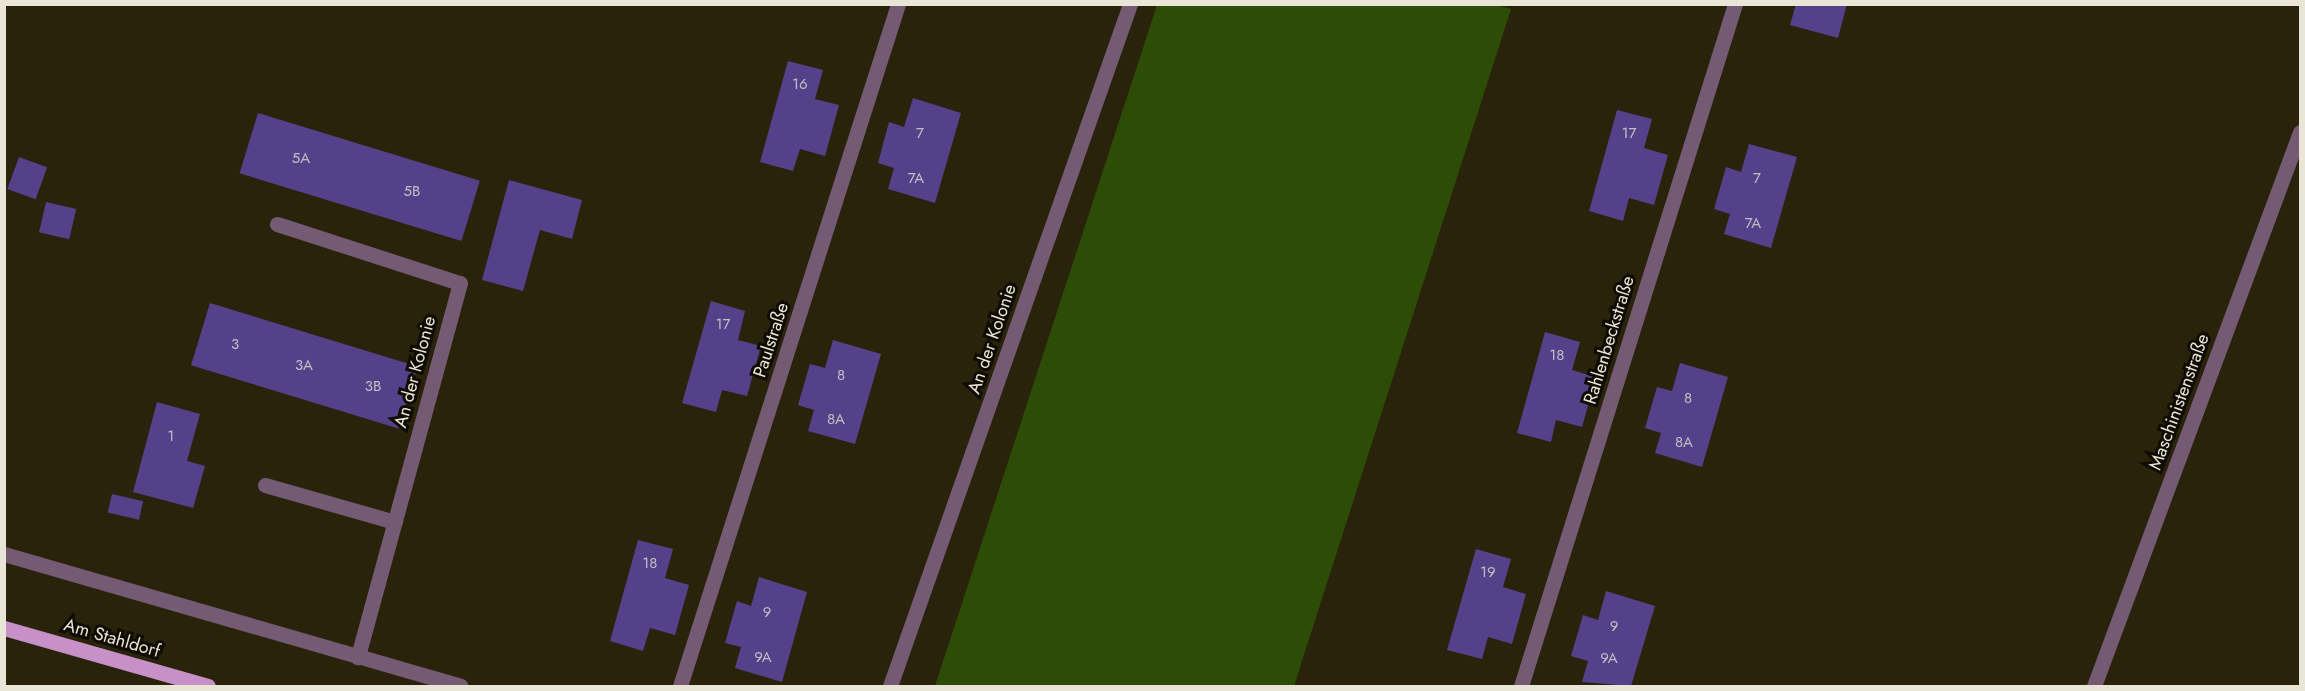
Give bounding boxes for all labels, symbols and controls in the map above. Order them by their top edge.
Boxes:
house number: 16 [792,76,808,94]
house number: 7 [916,125,924,143]
house number: 17 [1622,125,1636,143]
house number: 5A [292,150,310,168]
house number: 7A [908,170,924,188]
house number: 7 [1753,170,1761,188]
house number: 5B [404,183,420,201]
house number: 7A [1745,215,1761,233]
street label: Rahlenbeckstraße [1579,273,1639,407]
street label: An der Kolonie [963,281,1021,397]
street label: Paulstraße [749,300,793,380]
street label: An der Kolonie [390,314,440,430]
house number: 17 [716,316,730,334]
street label: Maschinistenstraße [2144,331,2214,473]
house number: 3 [231,336,239,354]
house number: 18 [1550,347,1564,365]
house number: 3A [295,357,313,375]
house number: 8 [837,367,845,385]
house number: 3B [365,378,381,396]
house number: 8 [1684,390,1692,408]
house number: 8A [827,411,845,429]
house number: 1 [168,428,174,446]
house number: 8A [1675,434,1693,452]
house number: 18 [643,555,657,573]
house number: 19 [1480,564,1496,582]
house number: 9 [763,604,771,622]
street label: Am Stahldorf [61,614,163,662]
house number: 9 [1610,618,1618,636]
house number: 9A [754,649,772,667]
house number: 9A [1600,650,1618,668]

